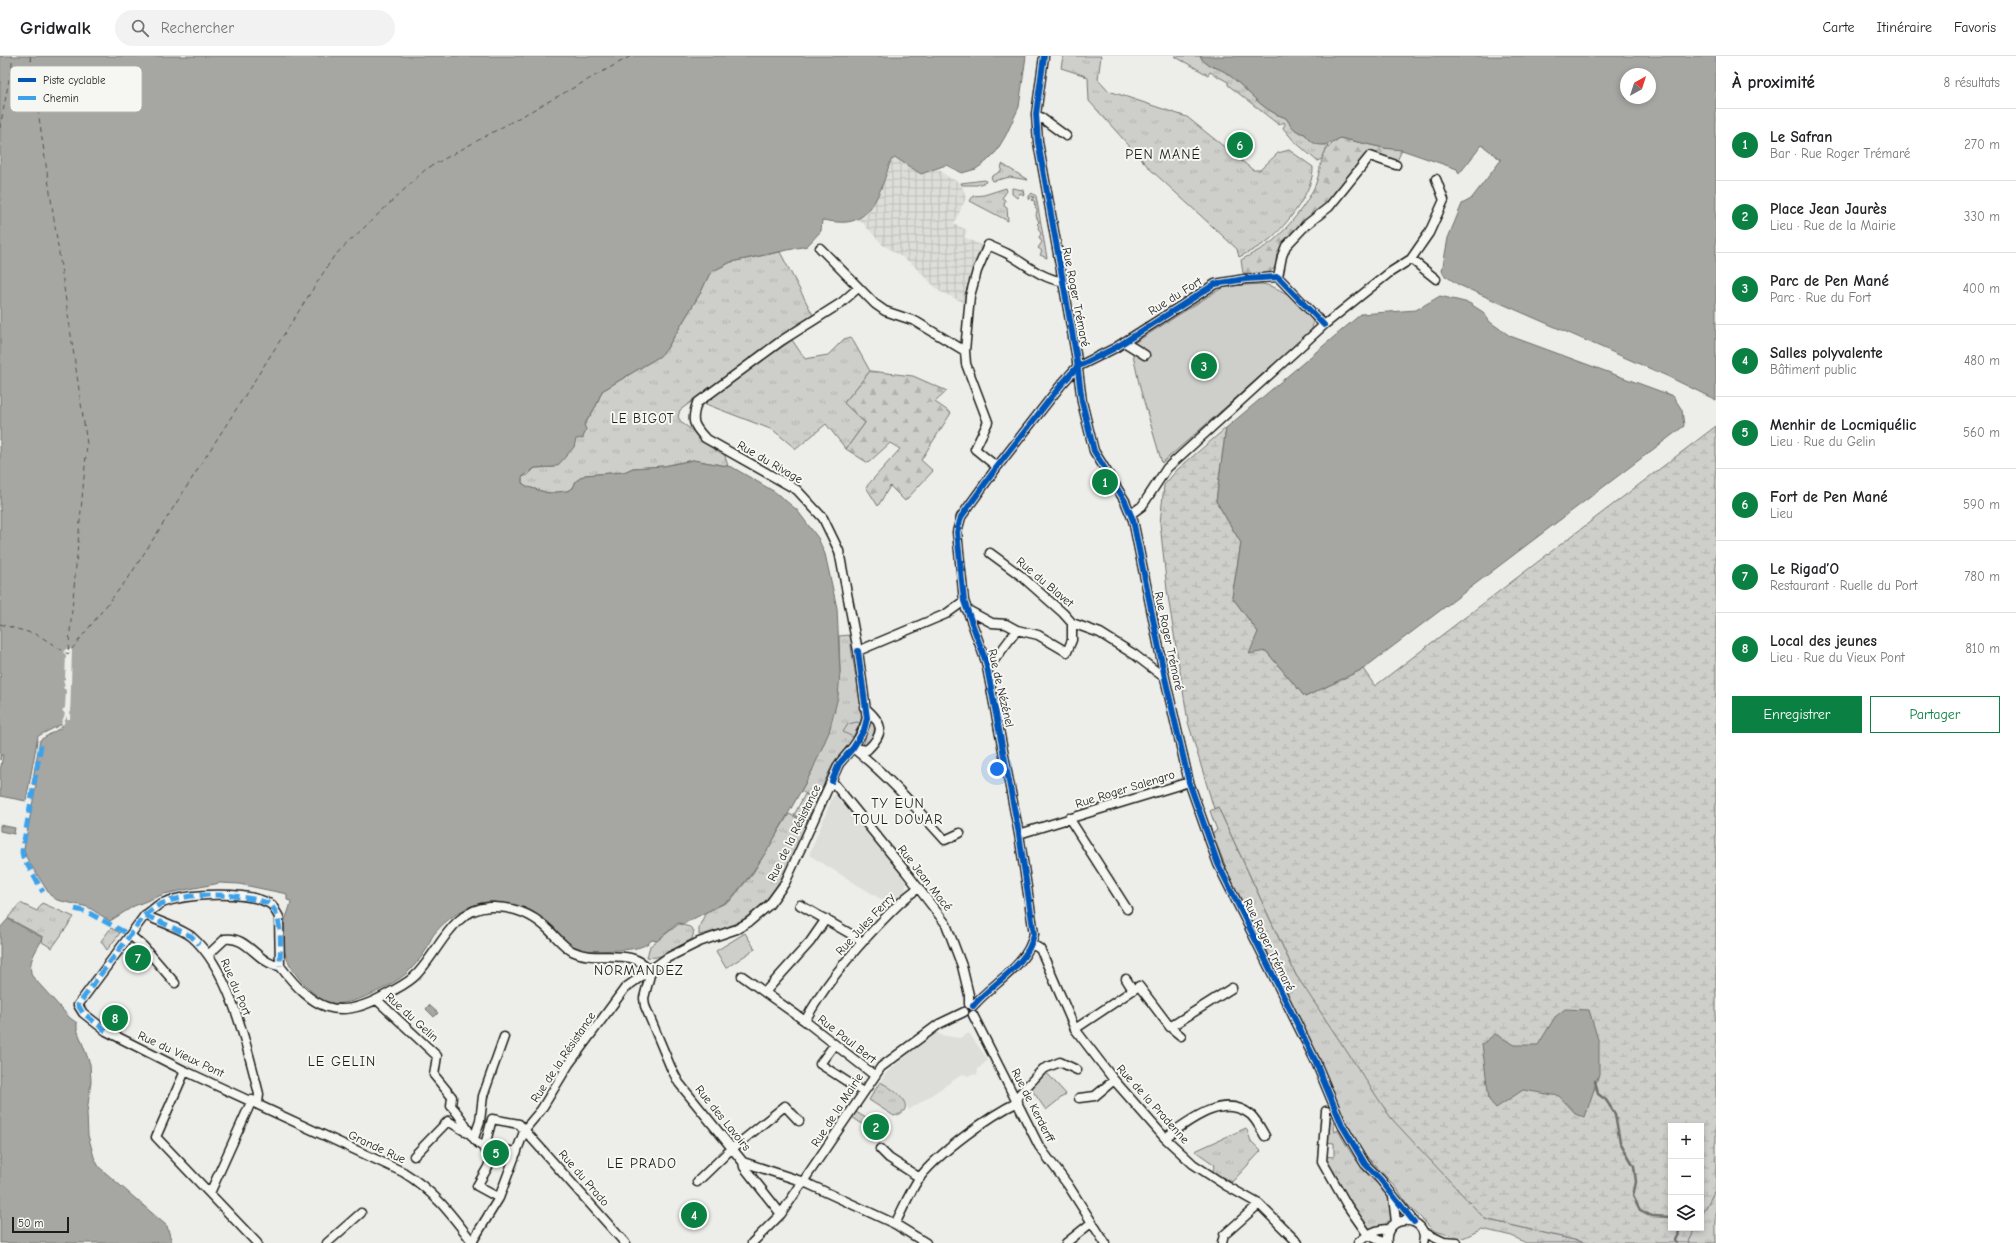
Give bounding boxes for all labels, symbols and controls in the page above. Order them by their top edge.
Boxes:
search box [115,10,395,46]
text: Gridwalk [20,17,91,39]
icon: search [129,17,151,39]
text: Rechercher [161,19,234,37]
text: Carte [1823,19,1855,36]
text: Itinéraire [1877,19,1932,36]
text: Favoris [1954,19,1996,36]
legend [10,66,142,112]
north arrow [1620,68,1656,104]
text: À proximité [1732,73,1815,92]
text: Piste cyclable [43,74,106,87]
text: 8 résultats [1944,75,2000,90]
text: Chemin [43,92,79,105]
text: Le Safran [1770,128,1832,146]
pin: 6 [1227,130,1253,160]
text: 1 [1742,137,1748,152]
text: 270 m [1964,137,2000,152]
district label: PEN MANÉ [1125,146,1201,163]
text: Bar · Rue Roger Trémaré [1770,146,1910,161]
text: Place Jean Jaurès [1770,200,1887,218]
text: 2 [1742,209,1748,224]
text: 330 m [1964,209,2000,224]
text: Lieu · Rue de la Mairie [1770,218,1896,233]
street label: Rue Roger Trémaré [1059,246,1093,348]
text: Parc de Pen Mané [1770,272,1889,290]
street label: Rue du Fort [1146,274,1205,318]
text: 3 [1742,281,1748,296]
text: 400 m [1963,281,2000,296]
text: Parc · Rue du Fort [1770,290,1871,305]
text: Salles polyvalente [1770,344,1883,362]
pin: 3 [1191,351,1217,381]
text: 4 [1742,353,1748,368]
text: 480 m [1964,353,2000,368]
text: Bâtiment public [1770,362,1857,377]
district label: LE BIGOT [611,411,675,426]
text: Menhir de Locmiquélic [1770,416,1916,434]
text: 5 [1742,425,1748,440]
text: 560 m [1963,425,2000,440]
text: Lieu · Rue du Gelin [1770,434,1876,449]
street label: Rue du Rivage [735,438,805,486]
pin: 1 [1092,467,1118,497]
text: Fort de Pen Mané [1770,488,1888,506]
text: 6 [1742,497,1748,512]
text: 590 m [1963,497,2000,512]
text: Lieu [1770,506,1793,521]
street label: Rue du Blavet [1014,554,1077,610]
text: Le Rigad’O [1770,560,1839,578]
text: 7 [1742,569,1748,584]
text: 780 m [1964,569,2000,584]
text: Restaurant · Ruelle du Port [1770,578,1918,593]
street label: Rue Roger Trémaré [1152,590,1186,692]
text: Local des jeunes [1770,632,1877,650]
text: 8 [1742,641,1748,656]
text: 810 m [1965,641,2000,656]
street label: Rue de Nézénel [985,648,1017,728]
text: Lieu · Rue du Vieux Pont [1770,650,1905,665]
button: Enregistrer [1732,696,1862,733]
button: Partager [1870,696,2000,733]
your location [987,759,1007,779]
street label: Rue Roger Salengro [1074,767,1176,811]
street label: Rue de la Résistance [764,782,824,884]
district label: TY EUN TOUL DOUAR [853,795,943,828]
street label: Rue Jean Macé [895,842,955,914]
street label: Rue Jules Ferry [833,890,898,958]
street label: Rue Roger Trémaré [1241,897,1297,993]
pin: 7 [125,943,151,973]
street label: Rue du Port [218,956,254,1018]
district label: NORMANDEZ [594,962,684,979]
street label: Rue du Gelin [383,990,441,1044]
pin: 8 [102,1003,128,1033]
street label: Rue de la Résistance [528,1009,598,1105]
street label: Rue Paul Bert [815,1012,879,1066]
street label: Rue du Vieux Pont [136,1028,227,1080]
district label: LE GELIN [308,1053,376,1070]
street label: Rue de la Pradenne [1114,1062,1192,1146]
street label: Rue de Kerderff [1008,1066,1058,1145]
street label: Rue de la Mairie [808,1071,866,1149]
street label: Rue des Lavoirs [692,1082,754,1154]
pin: 2 [863,1112,889,1142]
map controls [1668,1123,1704,1231]
button: + [1668,1123,1704,1159]
street label: Grande Rue [346,1128,408,1166]
pin: 5 [483,1138,509,1168]
street label: Rue du Prado [556,1147,612,1209]
district label: LE PRADO [607,1155,677,1172]
button: − [1668,1159,1704,1195]
button: layers [1668,1195,1704,1231]
pin: 4 [681,1200,707,1230]
scale bar [12,1215,69,1234]
text: 50 m [18,1217,43,1230]

